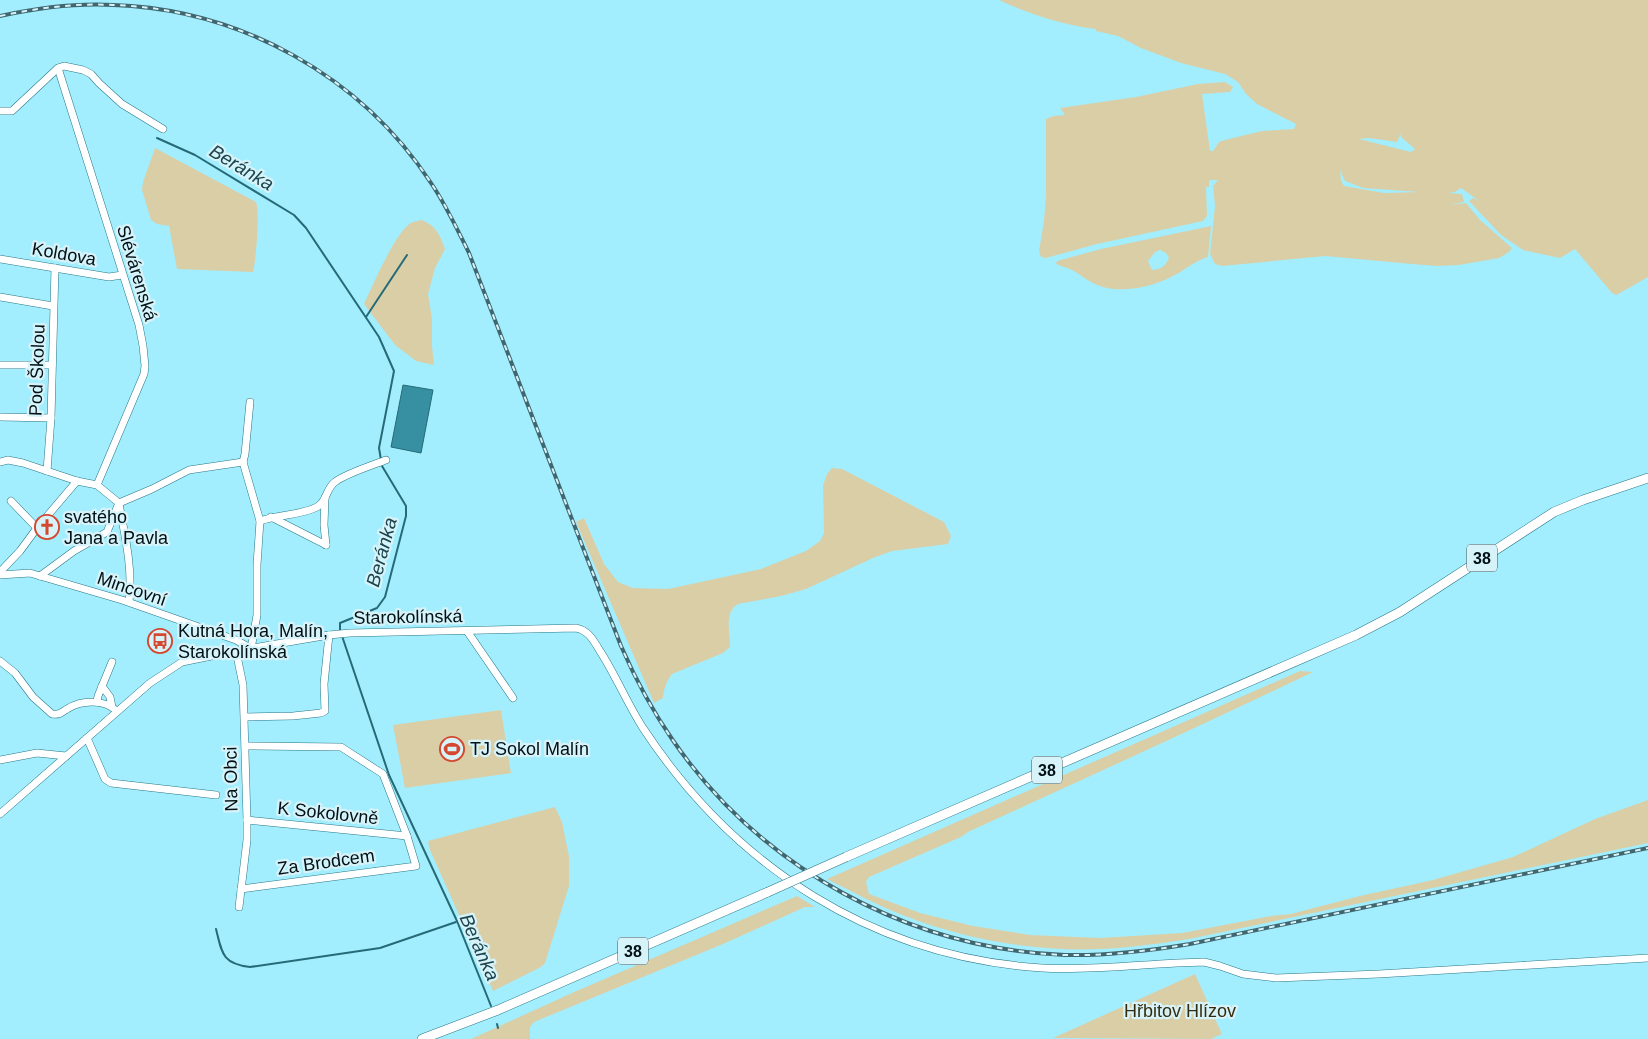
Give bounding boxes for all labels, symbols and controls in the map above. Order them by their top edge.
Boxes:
water label: Beránka [206,140,277,195]
street label: Slévárenská [113,223,161,324]
street label: Koldova [30,239,99,270]
street label: Pod Školou [24,324,49,416]
place label: svatého Jana a Pavla [64,507,169,548]
church icon: svatého Jana a Pavla [34,514,60,540]
water label: Beránka [362,515,401,589]
road number: 38 [1467,544,1497,572]
street label: Mincovní [95,568,169,610]
street label: Starokolínská [353,606,464,628]
place label: Kutná Hora, Malín, Starokolínská [178,621,328,662]
bus stop icon: Kutná Hora, Malín, Starokolínská [147,628,173,654]
sports icon: TJ Sokol Malín [439,736,465,762]
place label: TJ Sokol Malín [470,739,589,759]
street label: Na Obci [220,746,242,812]
road number: 38 [1032,756,1062,784]
street label: K Sokolovně [277,798,379,828]
street label: Za Brodcem [276,845,376,879]
water label: Beránka [456,911,504,984]
road number: 38 [618,938,648,964]
park label: Hřbitov Hlízov [1124,1001,1236,1021]

